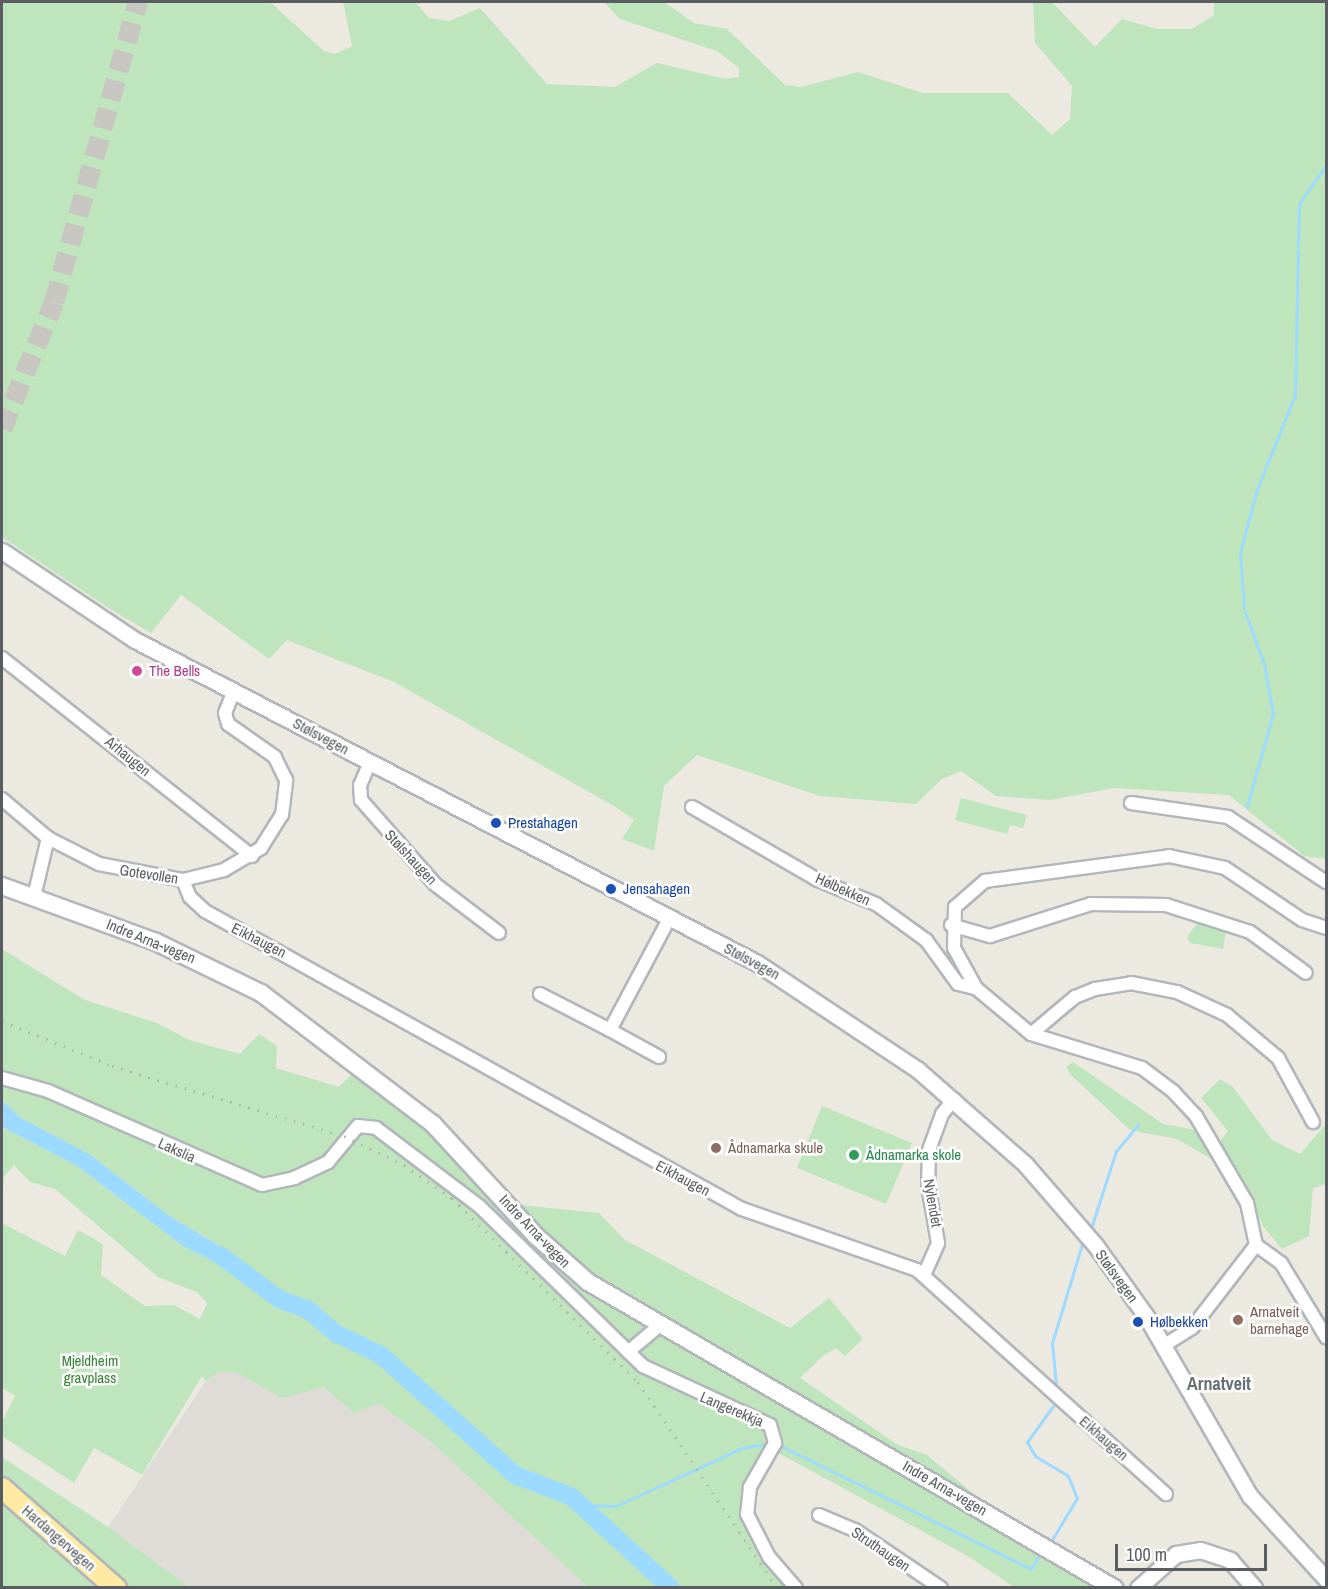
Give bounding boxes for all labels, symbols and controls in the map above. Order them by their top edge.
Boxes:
place label: The Bells [149,662,200,680]
marker: The Bells [130,664,144,678]
street label: Stølsvegen [290,714,352,758]
street label: Arhaugen [102,732,154,780]
place label: Prestahagen [508,814,578,832]
marker: Prestahagen [489,816,503,830]
street label: Stølshaugen [381,826,441,888]
street label: Gotevollen [119,861,179,887]
street label: Hølbekken [813,869,873,909]
place label: Jensahagen [623,880,690,898]
marker: Jensahagen [604,882,618,896]
street label: Indre Arna-vegen [104,915,198,967]
street label: Eikhaugen [229,919,289,961]
street label: Stølsvegen [721,939,783,983]
street label: Lakslia [156,1134,198,1166]
place label: Ådnamarka skule [728,1139,823,1157]
marker: Ådnamarka skule [709,1141,723,1155]
place label: Ådnamarka skole [866,1146,961,1164]
marker: Ådnamarka skole [847,1148,861,1162]
street label: Eikhaugen [653,1156,713,1200]
street label: Nylendet [920,1178,946,1228]
street label: Indre Arna-vegen [496,1191,574,1271]
street label: Stølsvegen [1092,1246,1142,1306]
place label: Arnatveit barnehage [1250,1302,1309,1337]
place label: Hølbekken [1150,1313,1208,1331]
marker: Arnatveit barnehage [1231,1313,1245,1327]
marker: Hølbekken [1131,1315,1145,1329]
park label: Mjeldheim gravplass [62,1351,118,1386]
district label: Arnatveit [1187,1373,1251,1395]
street label: Langerekkja [698,1388,766,1430]
street label: Eikhaugen [1076,1412,1132,1464]
street label: Indre Arna-vegen [899,1456,991,1520]
street label: Hardangervegen [19,1501,99,1575]
street label: Struthaugen [848,1523,914,1575]
scale bar [1118,1532,1270,1570]
text: 100 m [1126,1542,1167,1567]

